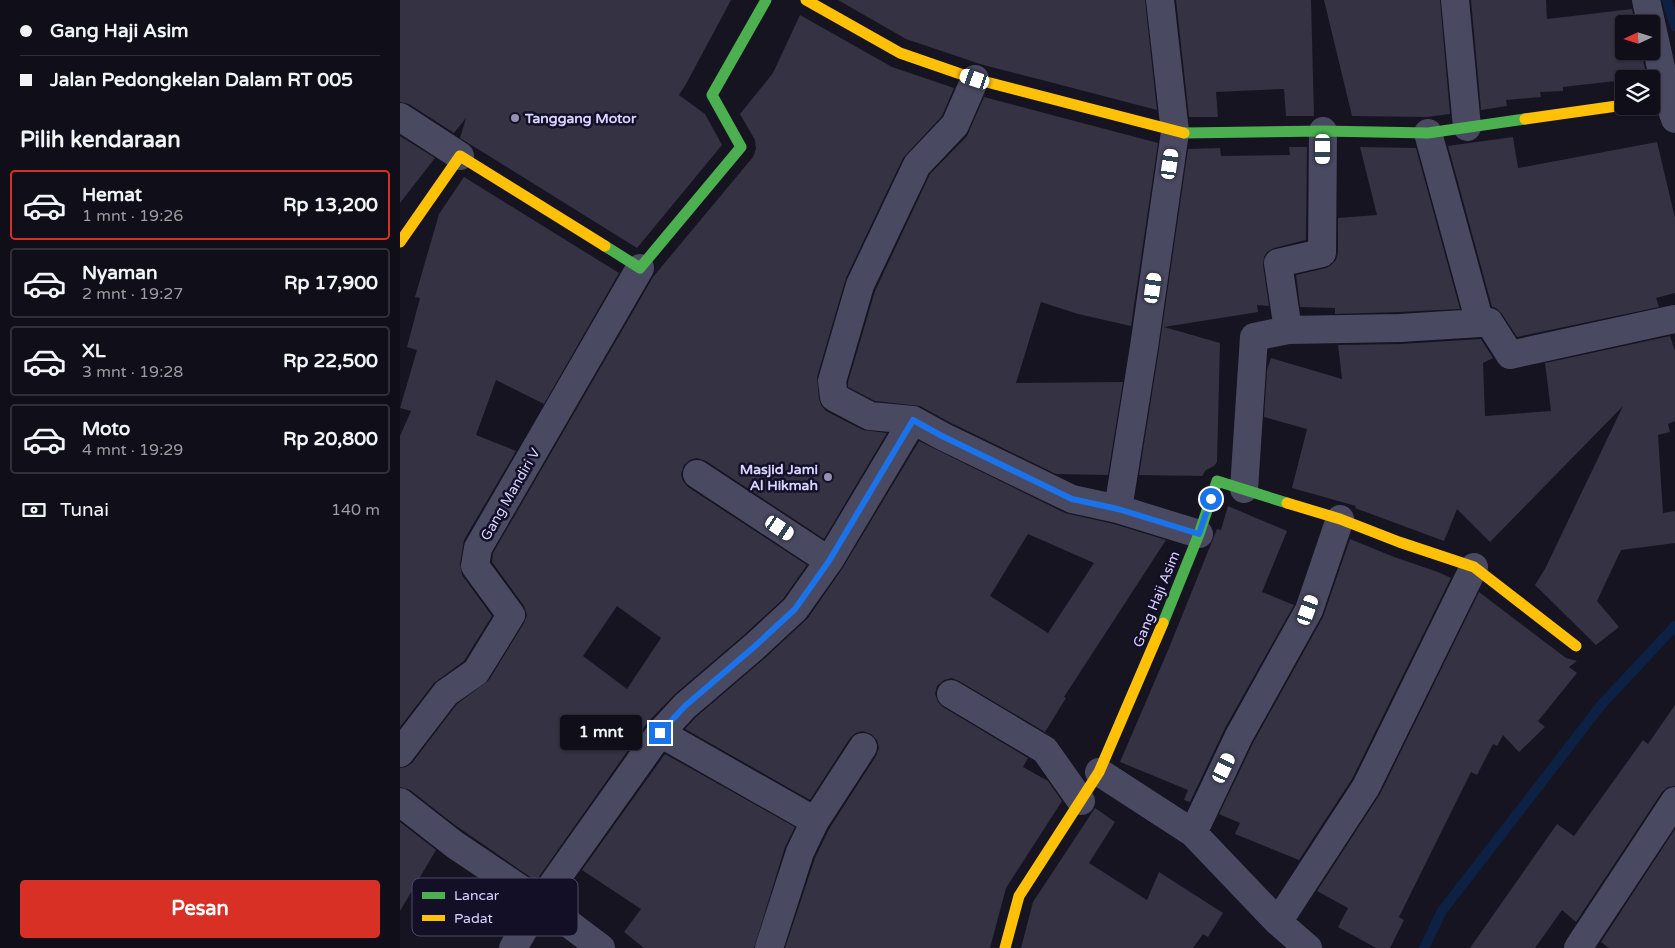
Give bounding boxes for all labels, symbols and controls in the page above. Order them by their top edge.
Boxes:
north arrow [1615,15,1660,60]
map controls [1615,15,1660,115]
text: Gang Haji Asim [50,20,189,42]
car [958,67,991,91]
text: Jalan Pedongkelan Dalam RT 005 [50,69,353,91]
button: layers [1615,70,1660,115]
place label: Tanggang Motor [524,110,637,127]
marker: Tanggang Motor [509,112,521,124]
text: Pilih kendaraan [20,127,181,153]
car [1315,134,1330,164]
car [1160,148,1179,180]
icon: car [22,183,67,228]
text: Hemat [82,184,142,206]
text: Rp 13,200 [283,194,378,216]
text: 1 mnt · 19:26 [82,206,183,226]
icon: car [22,261,67,306]
text: Nyaman [82,262,158,284]
text: Rp 17,900 [284,272,378,294]
car [1143,272,1162,304]
text: 2 mnt · 19:27 [82,284,183,304]
icon: car [22,339,67,384]
text: XL [82,340,106,362]
text: Rp 22,500 [283,350,378,372]
text: 3 mnt · 19:28 [82,362,183,382]
icon: car [22,417,67,462]
text: Moto [82,418,130,440]
text: Rp 20,800 [283,428,378,450]
text: 4 mnt · 19:29 [82,440,183,460]
street label: Gang Mandiri V [477,445,544,543]
place label: Masjid Jami Al Hikmah [740,461,818,494]
marker: Masjid Jami Al Hikmah [822,471,834,483]
route start [1200,488,1222,510]
icon: cash [20,496,48,524]
text: Tunai [60,499,109,521]
text: 140 m [331,500,380,520]
car [763,513,796,543]
street label: Gang Haji Asim [1129,549,1183,650]
car [1295,593,1320,627]
callout: 1 mnt [560,716,642,750]
text: 1 mnt [579,722,623,742]
route end [649,722,671,744]
car [1210,751,1237,785]
legend [412,878,578,936]
button: Pesan [20,880,380,938]
text: Lancar [454,887,500,904]
text: Padat [454,910,493,927]

